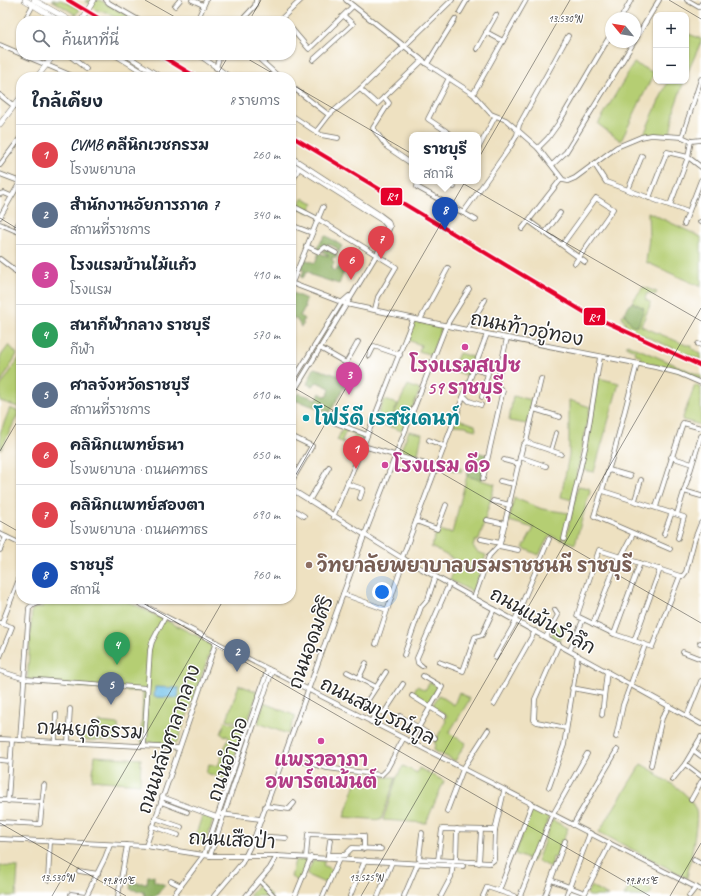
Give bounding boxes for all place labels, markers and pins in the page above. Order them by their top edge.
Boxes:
pin: 8 [432,197,458,230]
pin: 7 [368,226,394,259]
pin: 6 [338,247,364,280]
marker: โรงแรมสเปซ 59 ราชบุรี [460,342,470,352]
place label: โรงแรมสเปซ 59 ราชบุรี [409,352,521,402]
pin: 3 [336,362,362,395]
place label: โฟร์ดี เรสซิเดนท์ [313,405,460,431]
marker: โฟร์ดี เรสซิเดนท์ [301,413,311,423]
pin: 1 [343,436,369,469]
place label: โรงแรม ดี๑ [393,452,490,478]
marker: โรงแรม ดี๑ [380,460,390,470]
place label: วิทยาลัยพยาบาลบรมราชชนนี ราชบุรี [317,552,633,580]
marker: วิทยาลัยพยาบาลบรมราชชนนี ราชบุรี [304,560,314,570]
pin: 4 [104,632,130,665]
pin: 2 [224,639,250,672]
pin: 5 [98,672,124,705]
marker: แพรวอาภา อพาร์ตเม้นต์ [316,736,326,746]
place label: แพรวอาภา อพาร์ตเม้นต์ [265,748,377,794]

